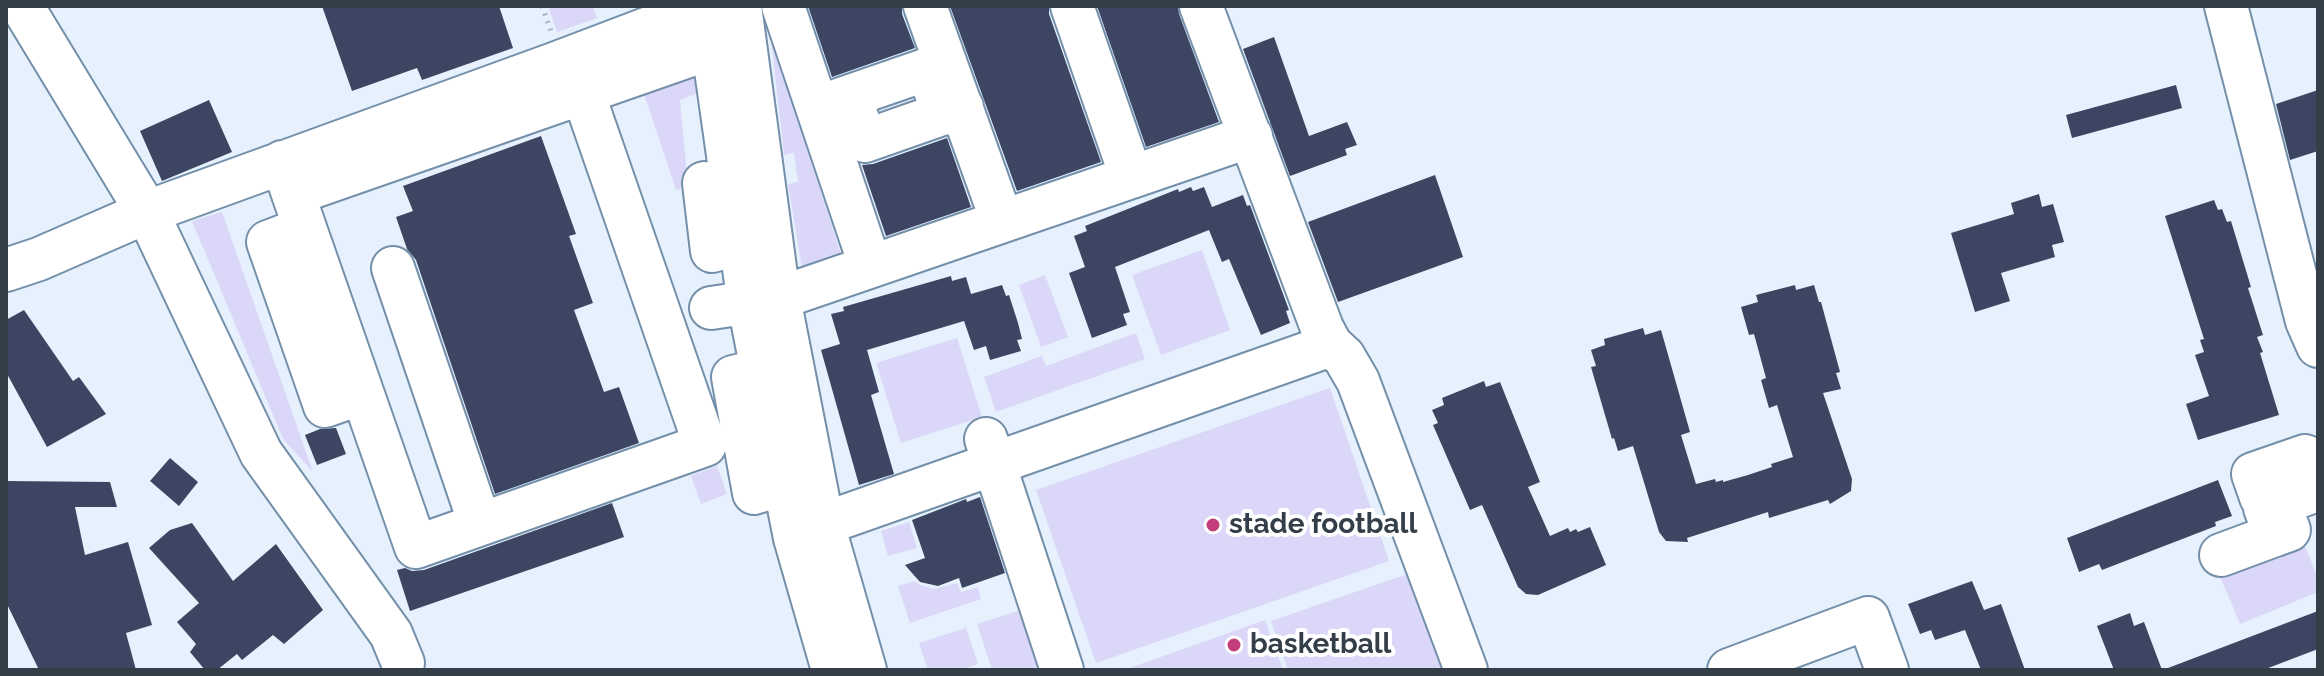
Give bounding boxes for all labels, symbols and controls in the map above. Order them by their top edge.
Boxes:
place label: stade football [1229,508,1417,542]
marker: stade football [1204,516,1222,534]
place label: basketball [1250,628,1391,662]
marker: basketball [1225,636,1243,654]

